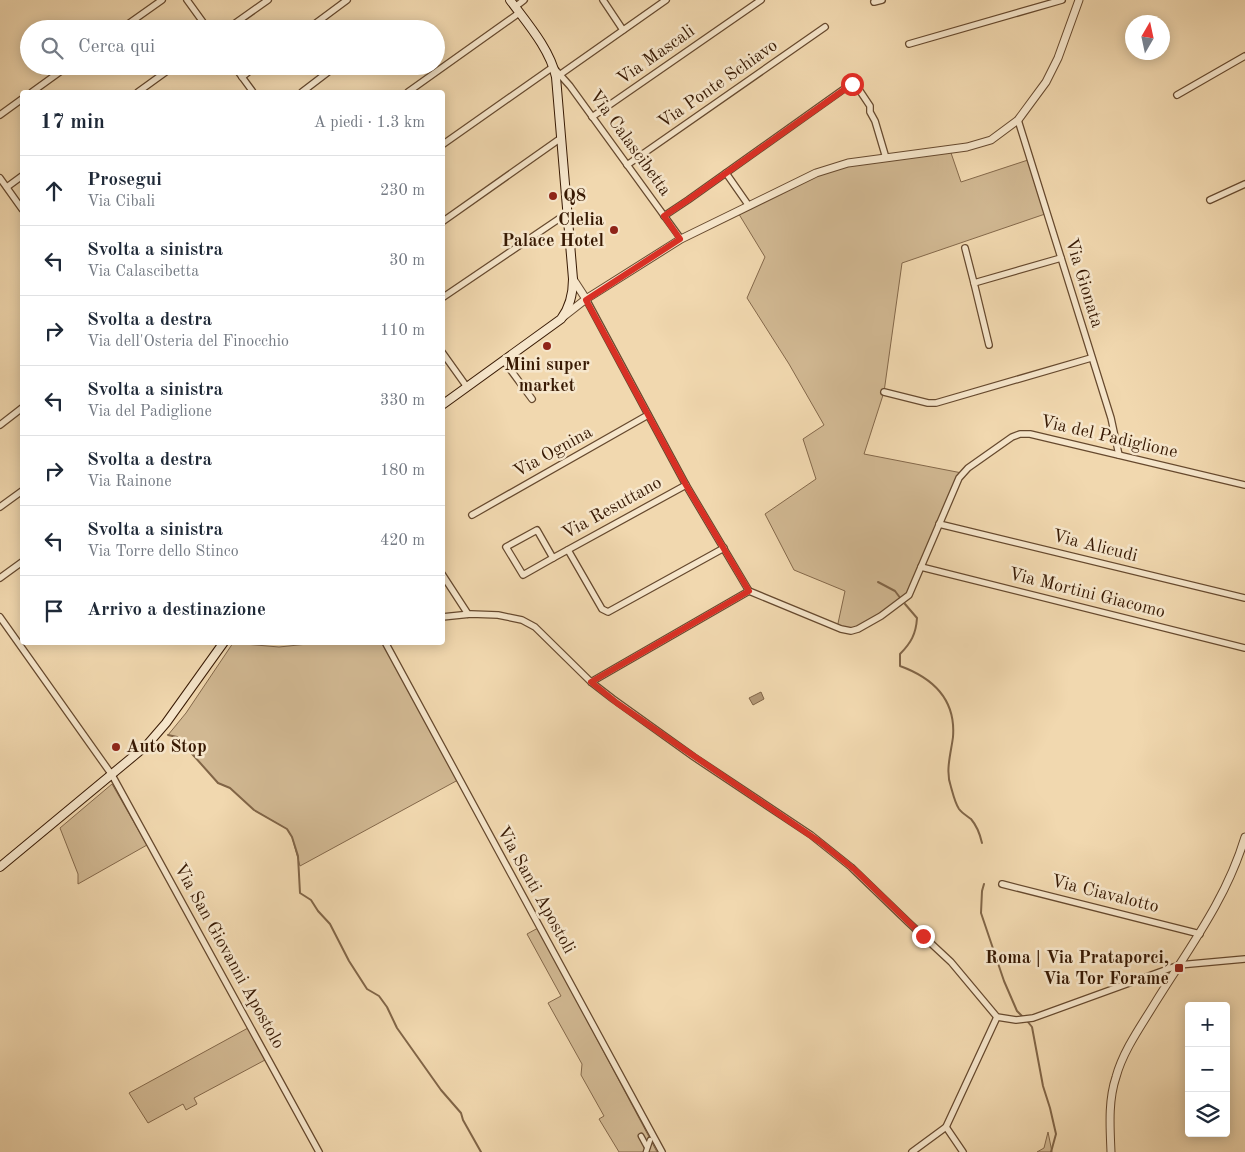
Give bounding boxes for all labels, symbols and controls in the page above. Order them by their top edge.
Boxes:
north arrow [1125,15,1170,60]
search box [20,20,445,75]
street label: Via Mascali [614,22,698,88]
icon: search [38,34,66,62]
street label: Via Ponte Schiavo [655,36,781,132]
text: Cerca qui [78,38,155,57]
route start [841,73,864,96]
street label: Via Calascibetta [586,87,674,199]
text: 17 min [40,112,105,133]
text: A piedi · 1.3 km [314,115,425,131]
text: Prosegui [87,171,162,190]
icon: ahead [40,177,68,205]
text: 230 m [380,183,425,199]
place label: Q8 [563,187,586,205]
marker: Q8 [547,190,559,202]
text: Via Cibali [87,194,155,210]
place label: Clelia Palace Hotel [502,211,604,250]
marker: Clelia Palace Hotel [608,224,620,236]
street label: Via Gionata [1062,236,1106,330]
text: Svolta a sinistra [87,241,223,260]
icon: left [40,247,68,275]
text: 30 m [389,253,425,269]
text: Via Calascibetta [87,264,199,280]
text: Svolta a destra [87,311,212,330]
icon: right [40,317,68,345]
text: 110 m [380,323,425,339]
text: Via dell'Osteria del Finocchio [87,334,289,350]
marker: Mini super market [541,340,553,352]
place label: Mini super market [504,356,590,395]
text: Svolta a sinistra [87,381,223,400]
icon: left [40,387,68,415]
text: 330 m [380,393,425,409]
text: Via del Padiglione [87,404,212,420]
street label: Via del Padiglione [1039,412,1179,462]
street label: Via Ognina [510,423,596,481]
text: Svolta a destra [87,451,212,470]
icon: right [40,457,68,485]
text: 180 m [380,463,425,479]
street label: Via Resuttano [559,473,665,543]
text: Via Rainone [87,474,172,490]
text: Svolta a sinistra [87,521,223,540]
icon: left [40,527,68,555]
street label: Via Alicudi [1051,527,1140,565]
text: 420 m [380,533,425,549]
text: Via Torre dello Stinco [87,544,239,560]
street label: Via Mortini Giacomo [1007,565,1167,621]
icon: arrive [40,597,68,625]
text: Arrivo a destinazione [87,601,266,620]
place label: Auto Stop [126,738,207,756]
marker: Auto Stop [110,741,122,753]
street label: Via Santi Apostoli [494,823,579,957]
street label: Via San Giovanni Apostolo [171,860,288,1052]
street label: Via Ciavalotto [1049,872,1161,916]
route end [912,925,935,948]
place label: Roma | Via Prataporci, Via Tor Forame [985,949,1169,988]
marker: Roma | Via Prataporci, Via Tor Forame [1173,962,1185,974]
map controls [1185,1002,1230,1137]
button: + [1185,1002,1230,1047]
button: − [1185,1047,1230,1092]
button: layers [1185,1092,1230,1137]

